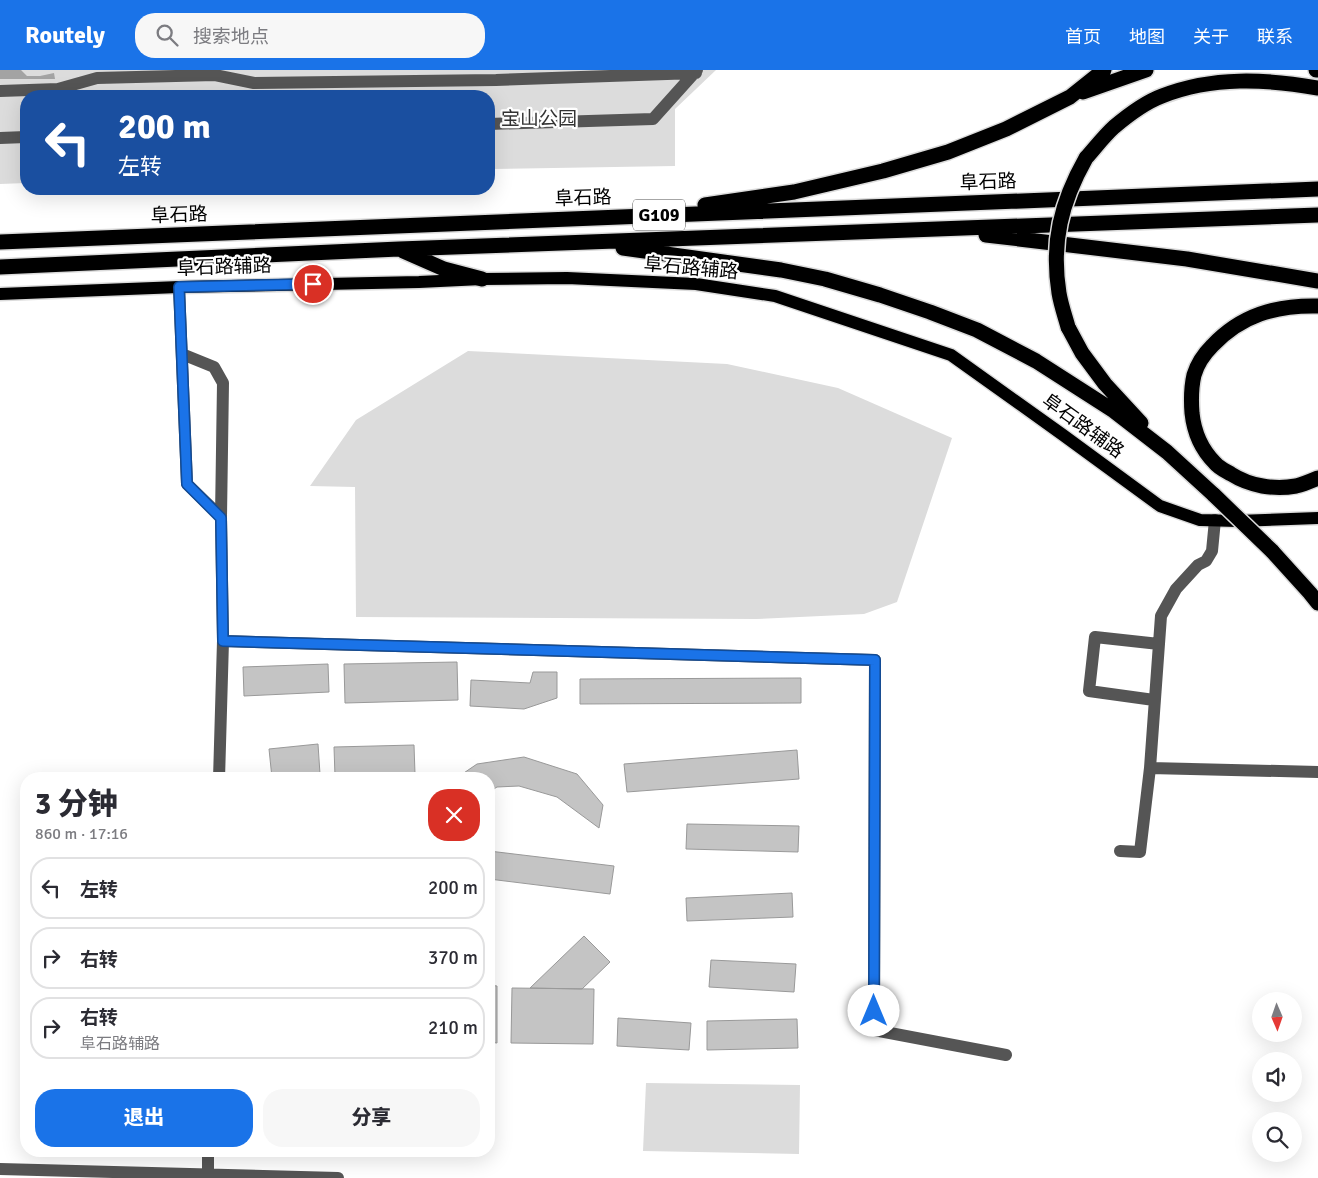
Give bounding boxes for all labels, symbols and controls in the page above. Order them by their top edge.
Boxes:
search box [135,13,485,58]
text: Routely [25,20,105,50]
icon: search [153,21,181,49]
text: 搜索地点 [193,25,269,49]
text: 首页 [1065,26,1101,48]
text: 地图 [1129,26,1165,48]
text: 关于 [1193,26,1229,48]
text: 联系 [1257,26,1293,48]
text: 200 m [118,105,211,148]
park label: 宝山公园 [501,107,577,131]
icon: left [35,110,100,175]
text: 左转 [118,153,162,180]
street label: 阜石路 [959,169,1017,195]
street label: 阜石路 [554,185,612,211]
road number: G109 [633,200,685,230]
street label: 阜石路 [150,202,208,228]
street label: 阜石路辅路 [643,252,739,284]
street label: 阜石路辅路 [176,253,272,281]
pin [292,263,334,305]
icon: arrive [299,270,327,298]
street label: 阜石路辅路 [1038,388,1128,464]
text: 3 分钟 [35,786,118,823]
button: close [428,789,480,841]
text: 860 m · 17:16 [35,824,128,844]
icon: left [37,874,65,902]
text: 200 m [428,876,478,900]
text: 左转 [80,878,118,902]
icon: right [37,944,65,972]
text: 370 m [428,946,478,970]
text: 右转 [80,948,118,972]
position arrow [847,984,899,1036]
north arrow [1252,992,1302,1042]
map controls [1252,992,1302,1162]
text: 右转 [80,1006,118,1030]
icon: right [37,1014,65,1042]
text: 210 m [428,1016,478,1040]
text: 阜石路辅路 [80,1034,160,1054]
button: sound [1252,1052,1302,1102]
button: 退出 [35,1089,253,1147]
button: 分享 [263,1089,480,1147]
button: search [1252,1112,1302,1162]

